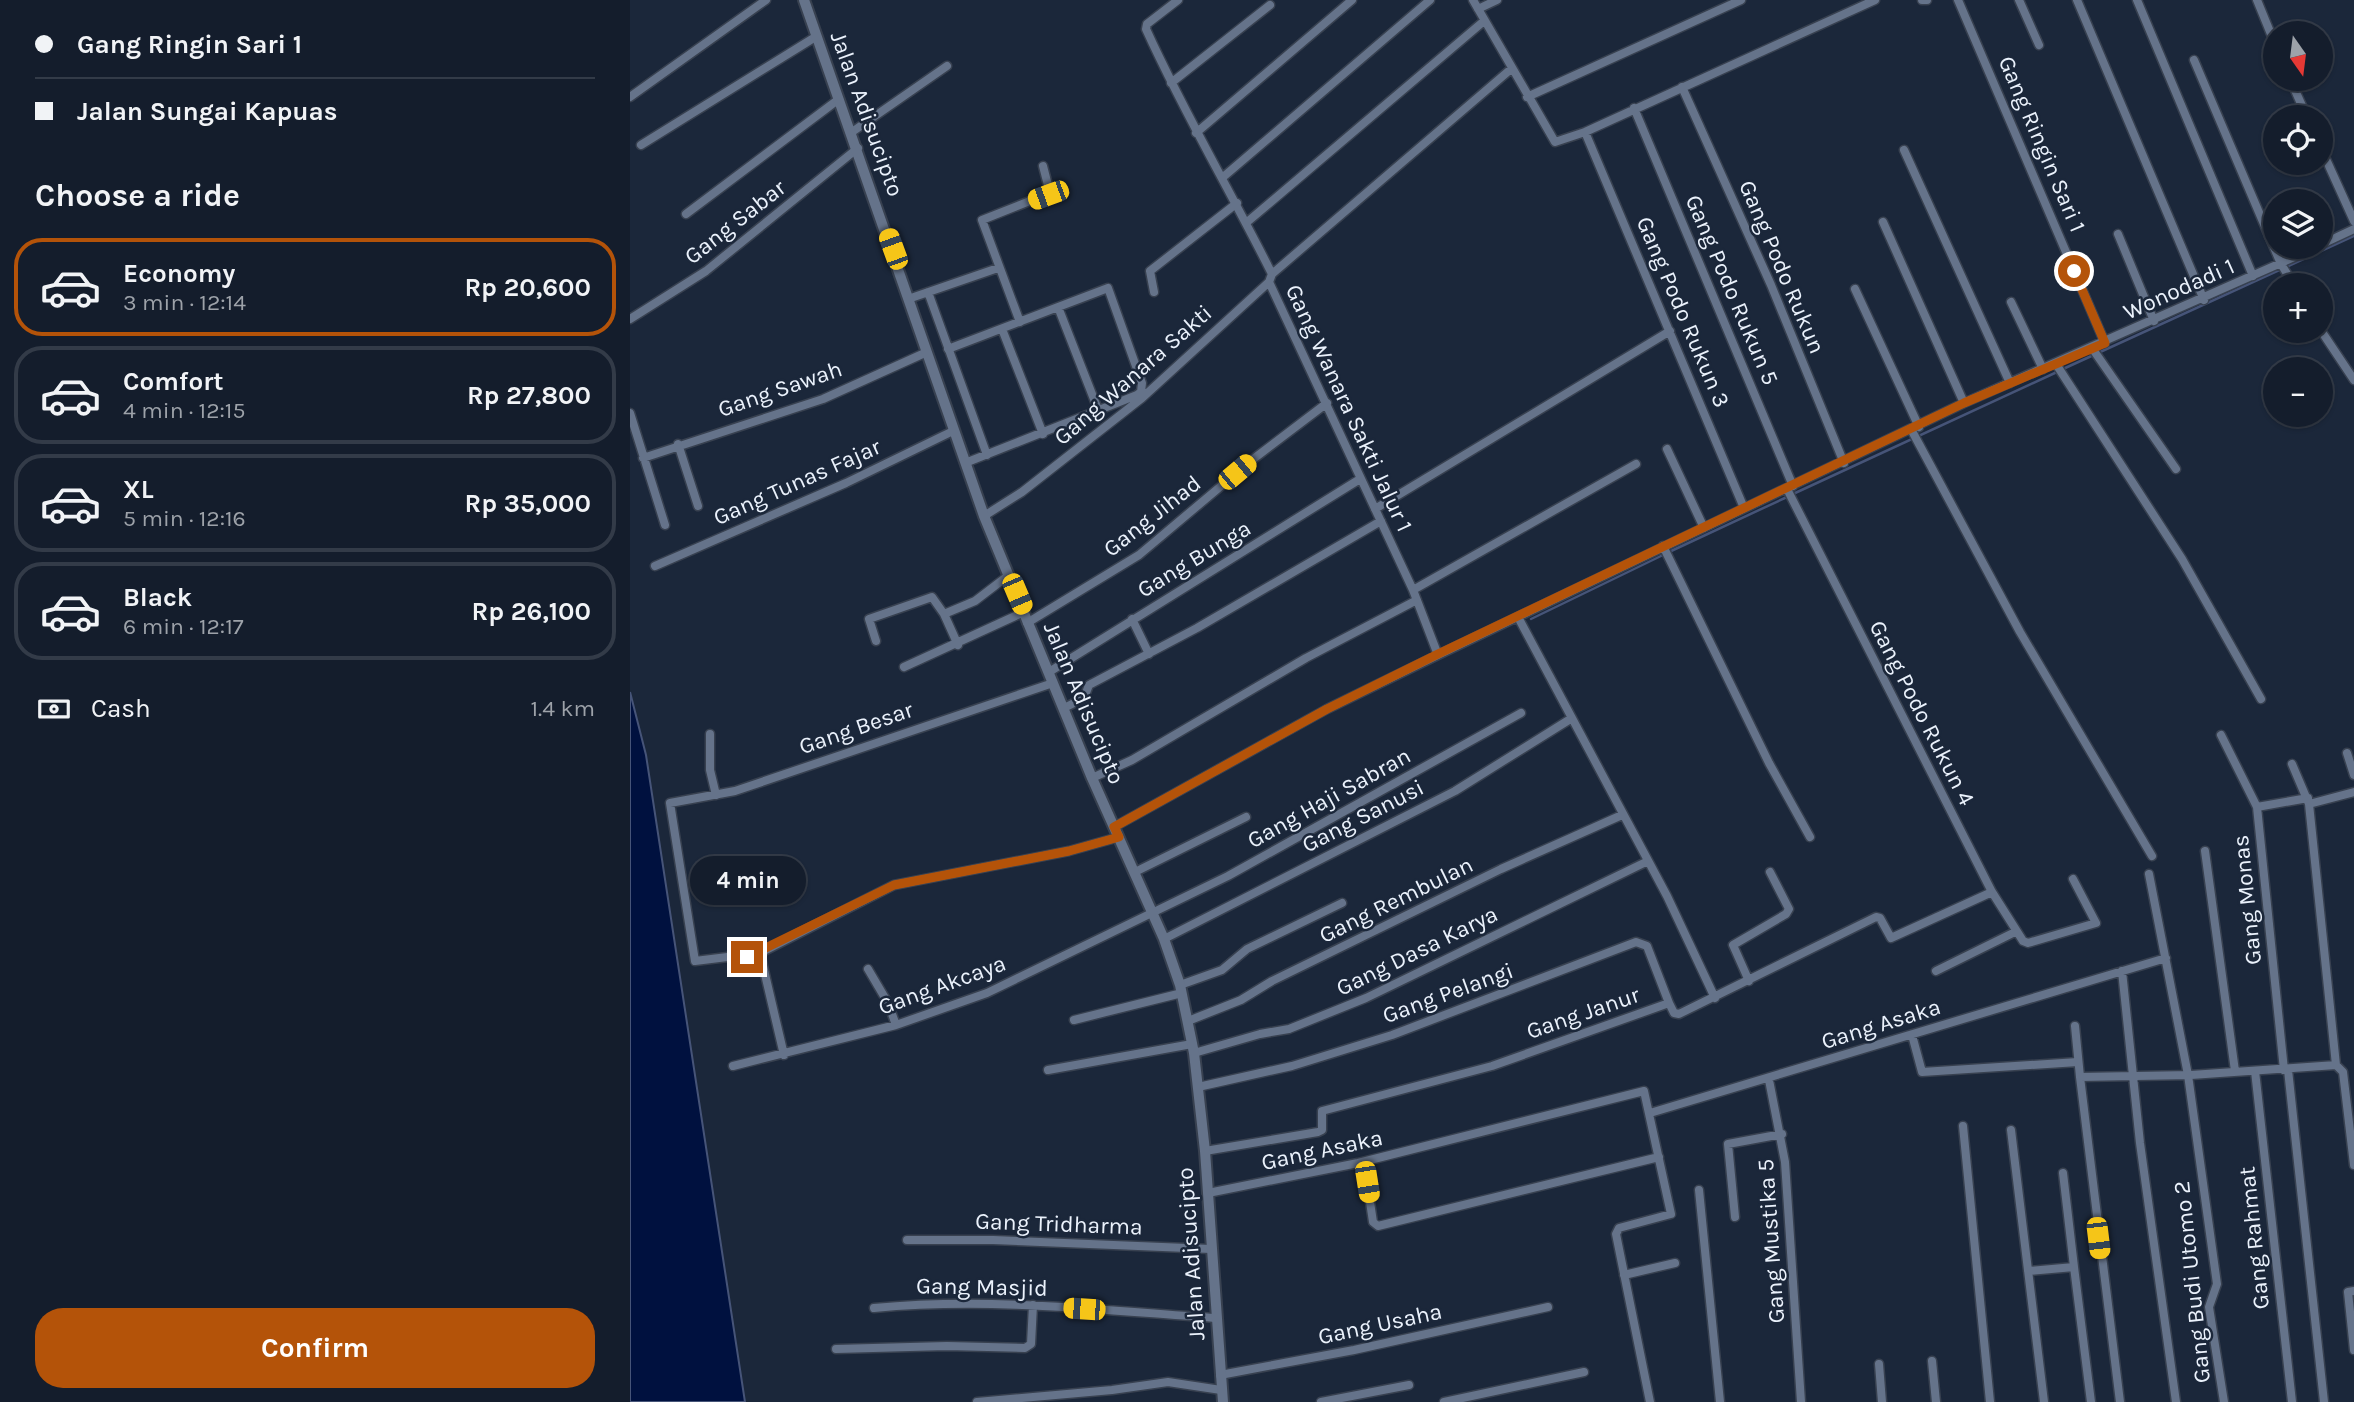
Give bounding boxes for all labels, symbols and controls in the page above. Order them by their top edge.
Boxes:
north arrow [2263,21,2333,91]
map controls [2263,21,2333,427]
street label: Jalan Adisucipto [825,28,909,200]
text: Gang Ringin Sari 1 [77,29,302,60]
street label: Gang Ringin Sari 1 [1993,52,2091,236]
text: Jalan Sungai Kapuas [77,96,337,127]
button: locate [2263,105,2333,175]
street label: Gang Sabar [679,174,792,270]
street label: Gang Podo Rukun [1733,176,1831,358]
text: Choose a ride [35,177,240,214]
car [1025,178,1072,212]
button: layers [2263,189,2333,259]
street label: Gang Podo Rukun 5 [1680,191,1784,389]
street label: Gang Podo Rukun 3 [1631,213,1735,411]
car [876,226,911,272]
street label: Wonodadi 1 [2119,253,2239,325]
route start [2058,255,2090,287]
icon: car [39,256,102,319]
text: Economy [123,258,235,289]
text: Rp 20,600 [464,272,591,303]
button: + [2263,273,2333,343]
street label: Gang Wanara Sakti Jalur 1 [1280,280,1418,536]
text: 3 min · 12:14 [123,289,246,316]
street label: Gang Wanara Sakti [1049,299,1217,451]
street label: Gang Sawah [714,355,846,423]
button: − [2263,357,2333,427]
icon: car [39,364,102,427]
text: Comfort [123,366,224,397]
text: Rp 27,800 [467,380,591,411]
text: 4 min · 12:15 [123,397,245,424]
street label: Gang Tunas Fajar [709,433,885,531]
car [1215,450,1260,494]
street label: Gang Jihad [1098,470,1206,562]
icon: car [39,472,102,535]
text: XL [123,474,154,505]
text: Rp 35,000 [465,488,591,519]
text: 5 min · 12:16 [123,505,246,532]
street label: Gang Bunga [1132,515,1256,603]
car [1000,571,1035,617]
icon: car [39,580,102,643]
text: Black [123,582,192,613]
text: Rp 26,100 [472,596,591,627]
text: 6 min · 12:17 [123,613,244,640]
street label: Gang Podo Rukun 4 [1864,616,1980,810]
street label: Jalan Adisucipto [1038,618,1130,788]
icon: cash [35,690,73,728]
text: Cash [91,693,151,724]
text: 1.4 km [531,695,595,722]
street label: Gang Besar [795,696,917,760]
street label: Gang Haji Sabran [1243,742,1415,854]
street label: Gang Sanusi [1298,774,1428,858]
street label: Gang Monas [2227,834,2267,966]
street label: Gang Rembulan [1315,851,1477,949]
callout: 4 min [689,856,805,904]
text: 4 min [716,867,780,894]
street label: Gang Dasa Karya [1332,900,1502,1002]
route end [731,941,763,973]
street label: Gang Akcaya [874,949,1010,1021]
street label: Gang Pelangi [1379,957,1517,1029]
street label: Gang Janur [1523,981,1644,1045]
street label: Gang Asaka [1818,993,1944,1055]
street label: Gang Asaka [1259,1124,1385,1176]
street label: Gang Mustika 5 [1752,1158,1790,1324]
car [1354,1160,1381,1204]
street label: Gang Rahmat [2233,1165,2275,1311]
street label: Jalan Adisucipto [1171,1167,1211,1341]
street label: Gang Budi Utomo 2 [2168,1180,2216,1384]
street label: Gang Tridharma [975,1208,1143,1240]
car [2086,1216,2111,1260]
street label: Gang Masjid [916,1272,1048,1302]
car [1063,1297,1106,1321]
street label: Gang Usaha [1316,1298,1444,1350]
button: Confirm [35,1308,595,1388]

